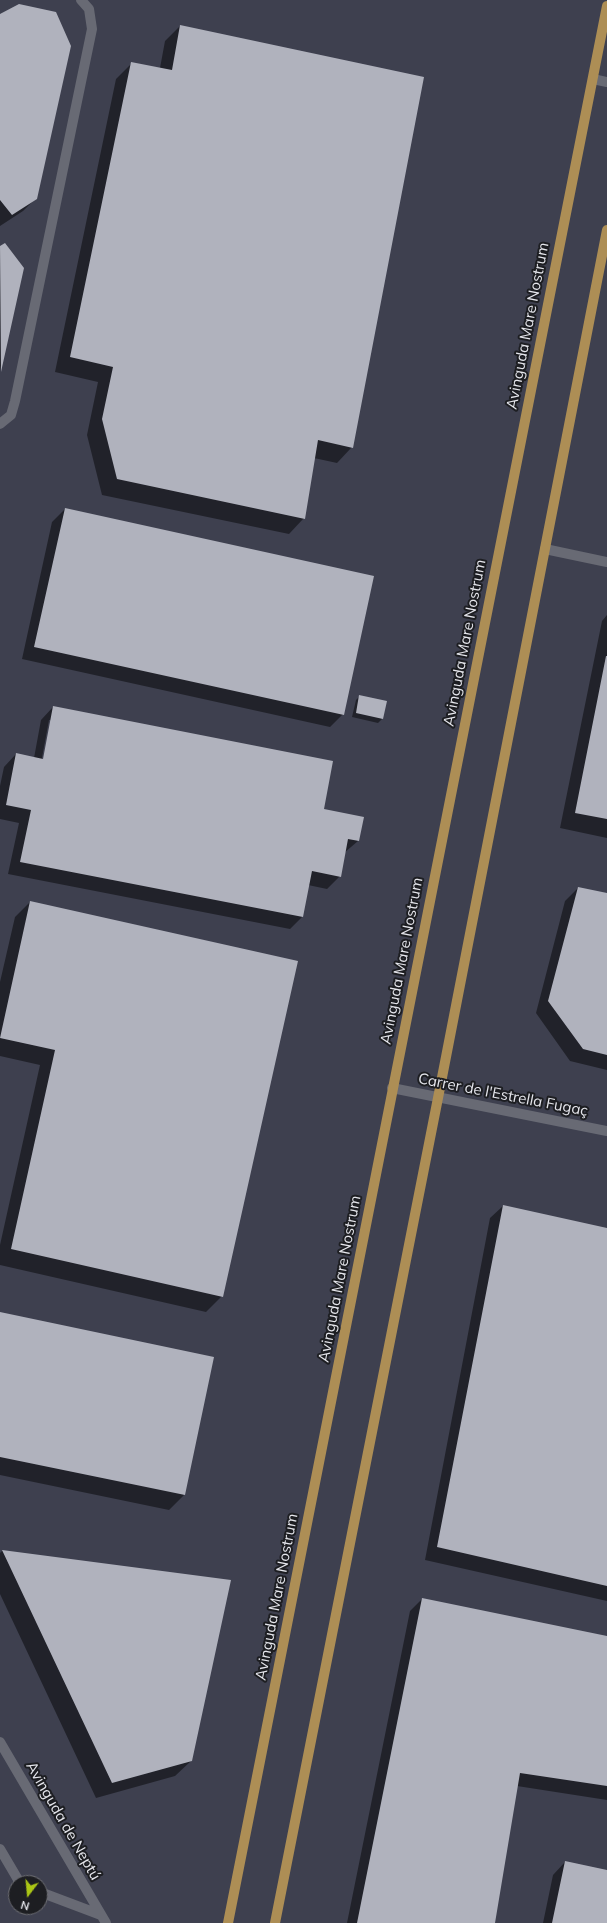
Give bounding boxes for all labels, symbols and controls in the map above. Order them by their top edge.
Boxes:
street label: Avinguda Mare Nostrum [503,241,553,411]
street label: Avinguda Mare Nostrum [440,558,490,728]
street label: Avinguda Mare Nostrum [377,876,427,1046]
street label: Carrer de l'Estrella Fugaç [417,1070,589,1120]
street label: Avinguda Mare Nostrum [315,1194,365,1364]
street label: Avinguda Mare Nostrum [252,1512,302,1682]
street label: Avinguda de Neptú [22,1759,104,1883]
north arrow [8,1875,48,1915]
text: N [19,1898,31,1913]

